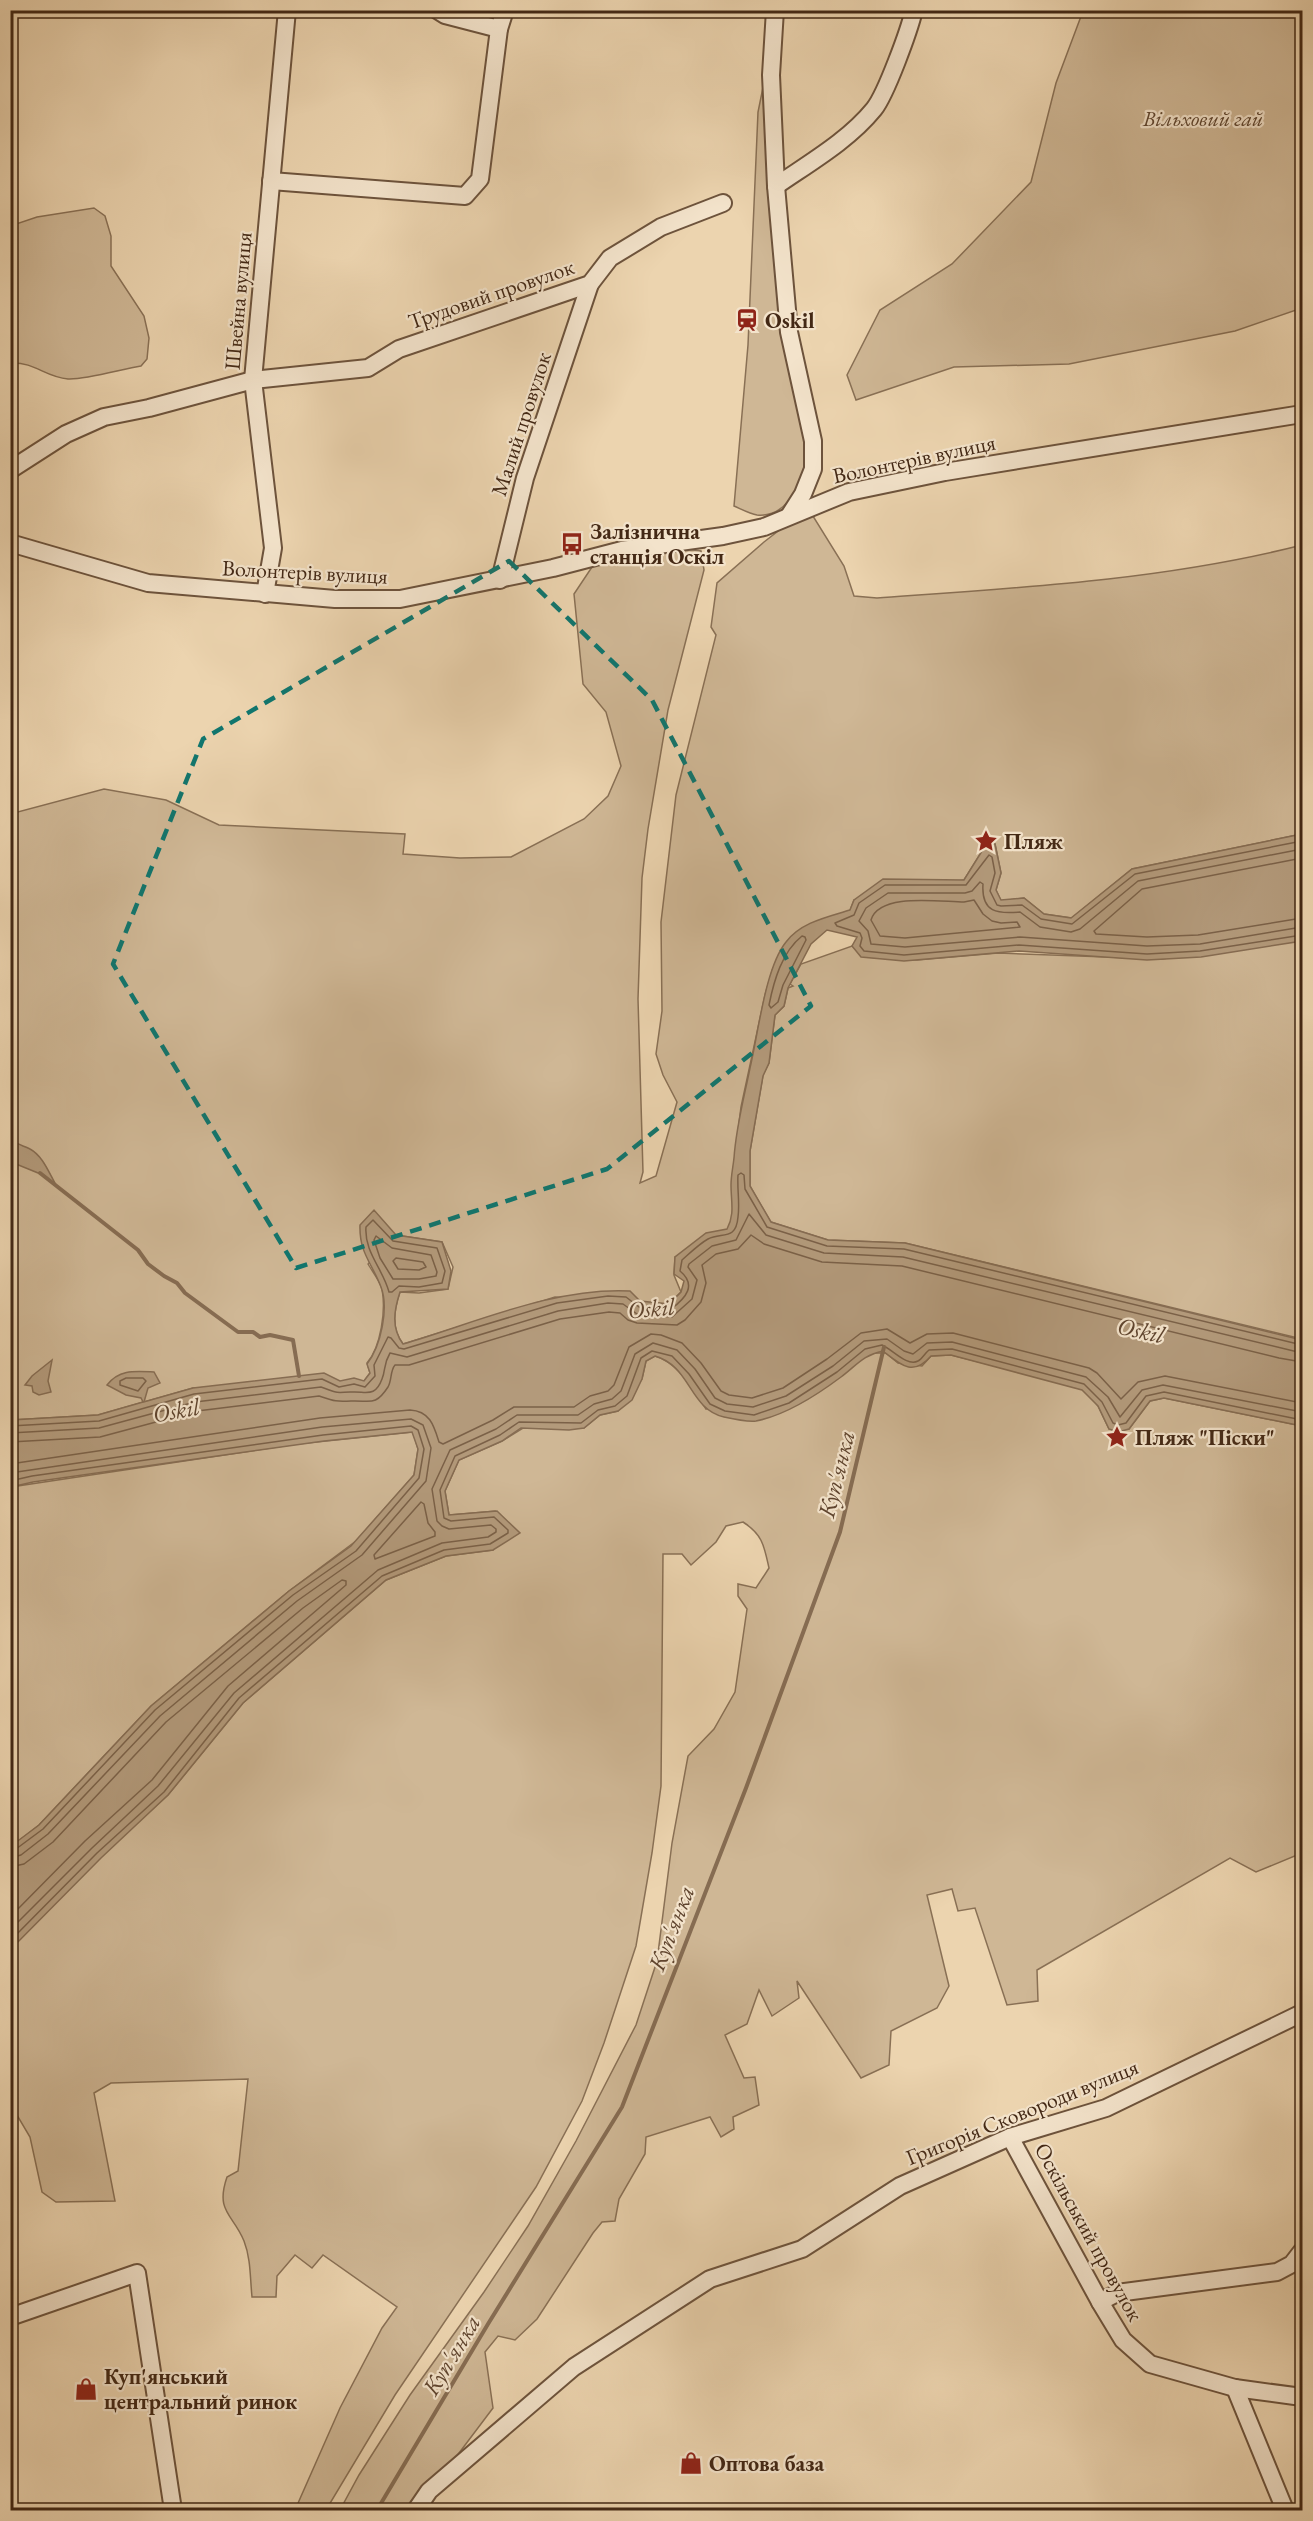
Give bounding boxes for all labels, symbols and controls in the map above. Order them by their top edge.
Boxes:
park label: Вільховий гай [1142,104,1263,133]
street label: Швейна вулиця [218,231,258,371]
street label: Трудовий провулок [404,252,578,336]
place label: Oskil [765,306,814,335]
station icon: Oskil [734,307,760,333]
street label: Малий провулок [484,348,558,500]
street label: Волонтерів вулиця [830,428,998,490]
place label: Залізнична станція Оскіл [590,517,724,571]
bus stop icon: Залізнична станція Оскіл [559,531,585,557]
street label: Волонтерів вулиця [221,553,389,591]
place label: Пляж [1004,827,1063,856]
place icon: Пляж [973,828,999,854]
water label: Oskil [626,1290,677,1325]
water label: Oskil [1115,1310,1169,1351]
water label: Oskil [150,1390,203,1429]
place label: Пляж "Піски" [1135,1423,1275,1452]
place icon: Пляж "Піски" [1104,1424,1130,1450]
water label: Куп'янка [810,1427,862,1522]
water label: Куп'янка [640,1881,701,1976]
street label: Григорія Сковороди вулиця [902,2052,1143,2172]
street label: Оскільський провулок [1028,2138,1150,2327]
water label: Куп'янка [414,2309,487,2402]
place label: Куп'янський центральний ринок [104,2362,298,2416]
shop icon: Куп'янський центральний ринок [73,2376,99,2402]
place label: Оптова база [709,2449,824,2478]
shop icon: Оптова база [678,2450,704,2476]

